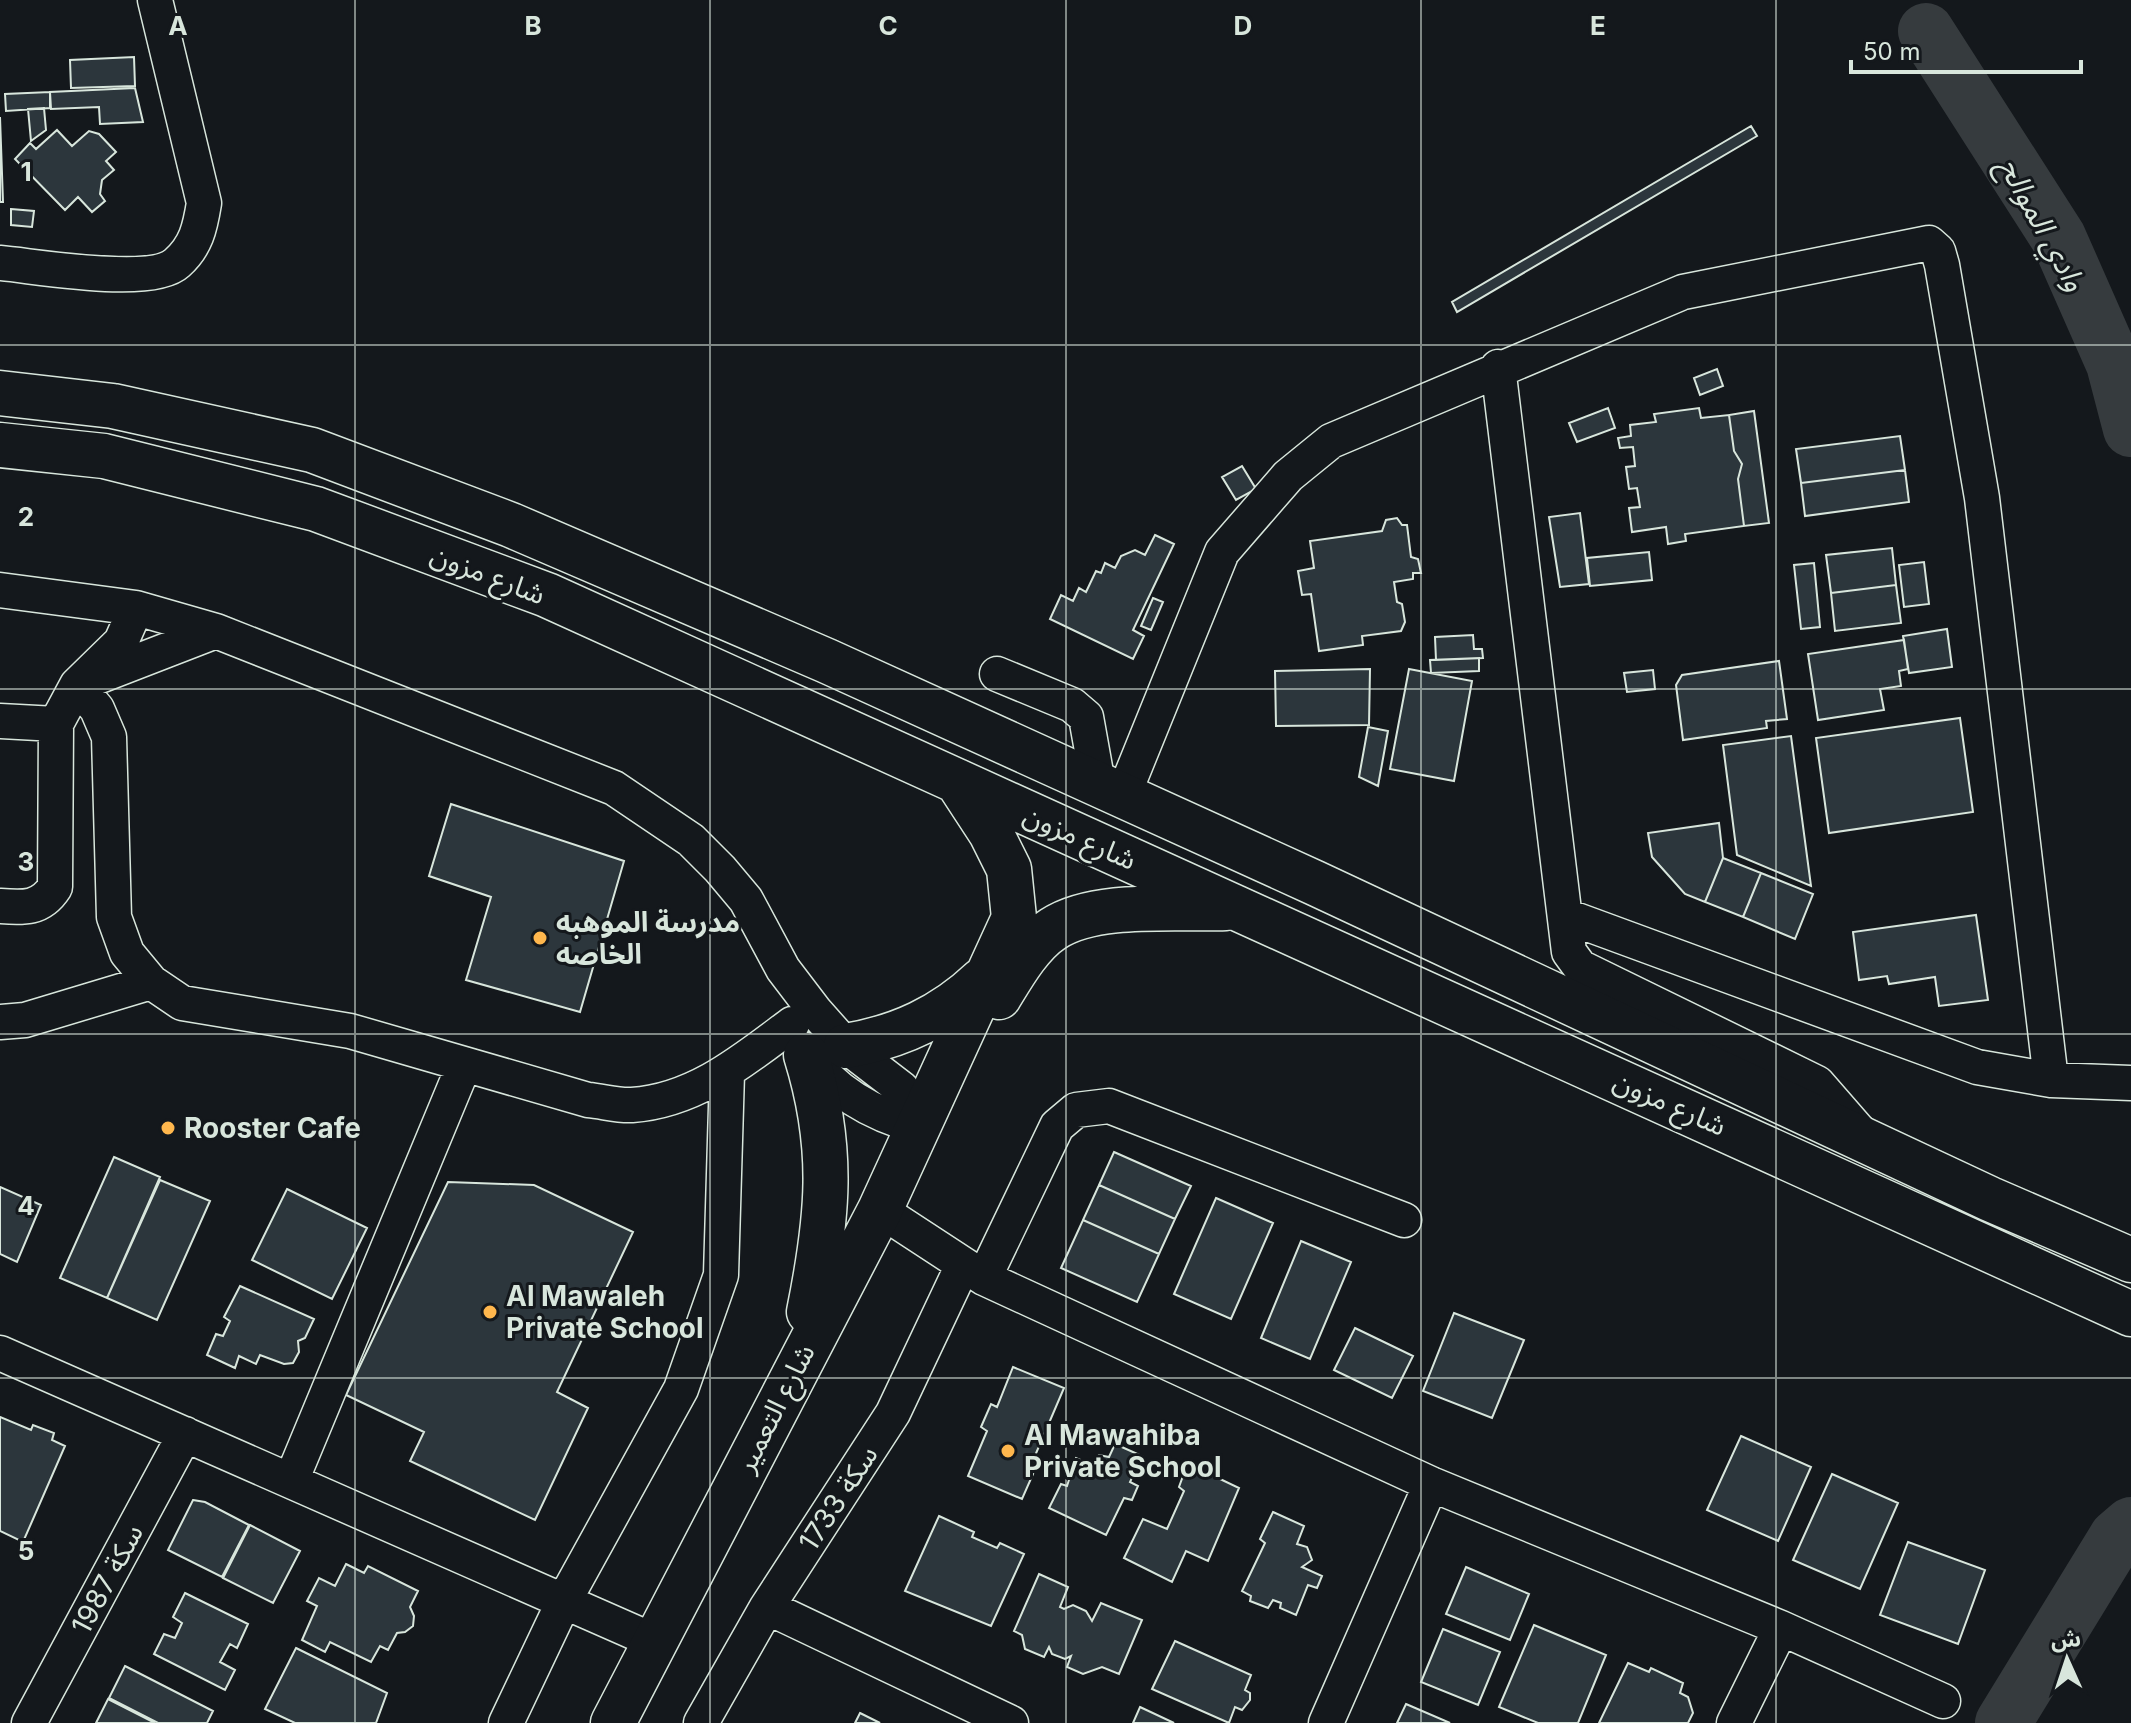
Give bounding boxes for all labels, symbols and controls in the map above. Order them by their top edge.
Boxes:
text: A [168,10,188,41]
text: B [524,10,542,41]
text: C [878,10,898,41]
text: D [1234,10,1252,41]
text: E [1590,10,1606,41]
scale bar [1851,24,2081,74]
text: 50 m [1863,37,1921,66]
water label: وادي الموالح [1985,149,2094,300]
text: 1 [20,156,32,187]
text: 2 [18,501,34,532]
street label: شارع مزون [424,537,550,615]
street label: شارع مزون [1017,797,1142,881]
text: 3 [18,846,34,877]
place label: مدرسة الموهبه الخاصه [556,905,740,971]
marker: مدرسة الموهبه الخاصه [531,929,549,947]
street label: شارع مزون [1607,1063,1732,1147]
place label: Rooster Cafe [184,1111,361,1145]
marker: Rooster Cafe [159,1119,177,1137]
text: 4 [17,1190,35,1221]
place label: Al Mawaleh Private School [506,1279,704,1345]
marker: Al Mawaleh Private School [481,1303,499,1321]
street label: شارع التعمير [728,1338,825,1480]
place label: Al Mawahiba Private School [1024,1418,1222,1484]
street label: سكة 1733 [791,1439,885,1557]
marker: Al Mawahiba Private School [999,1442,1017,1460]
street label: سكة 1987 [64,1518,150,1640]
text: 5 [18,1535,34,1566]
north arrow [2027,1619,2107,1699]
text: ش [2050,1625,2082,1653]

